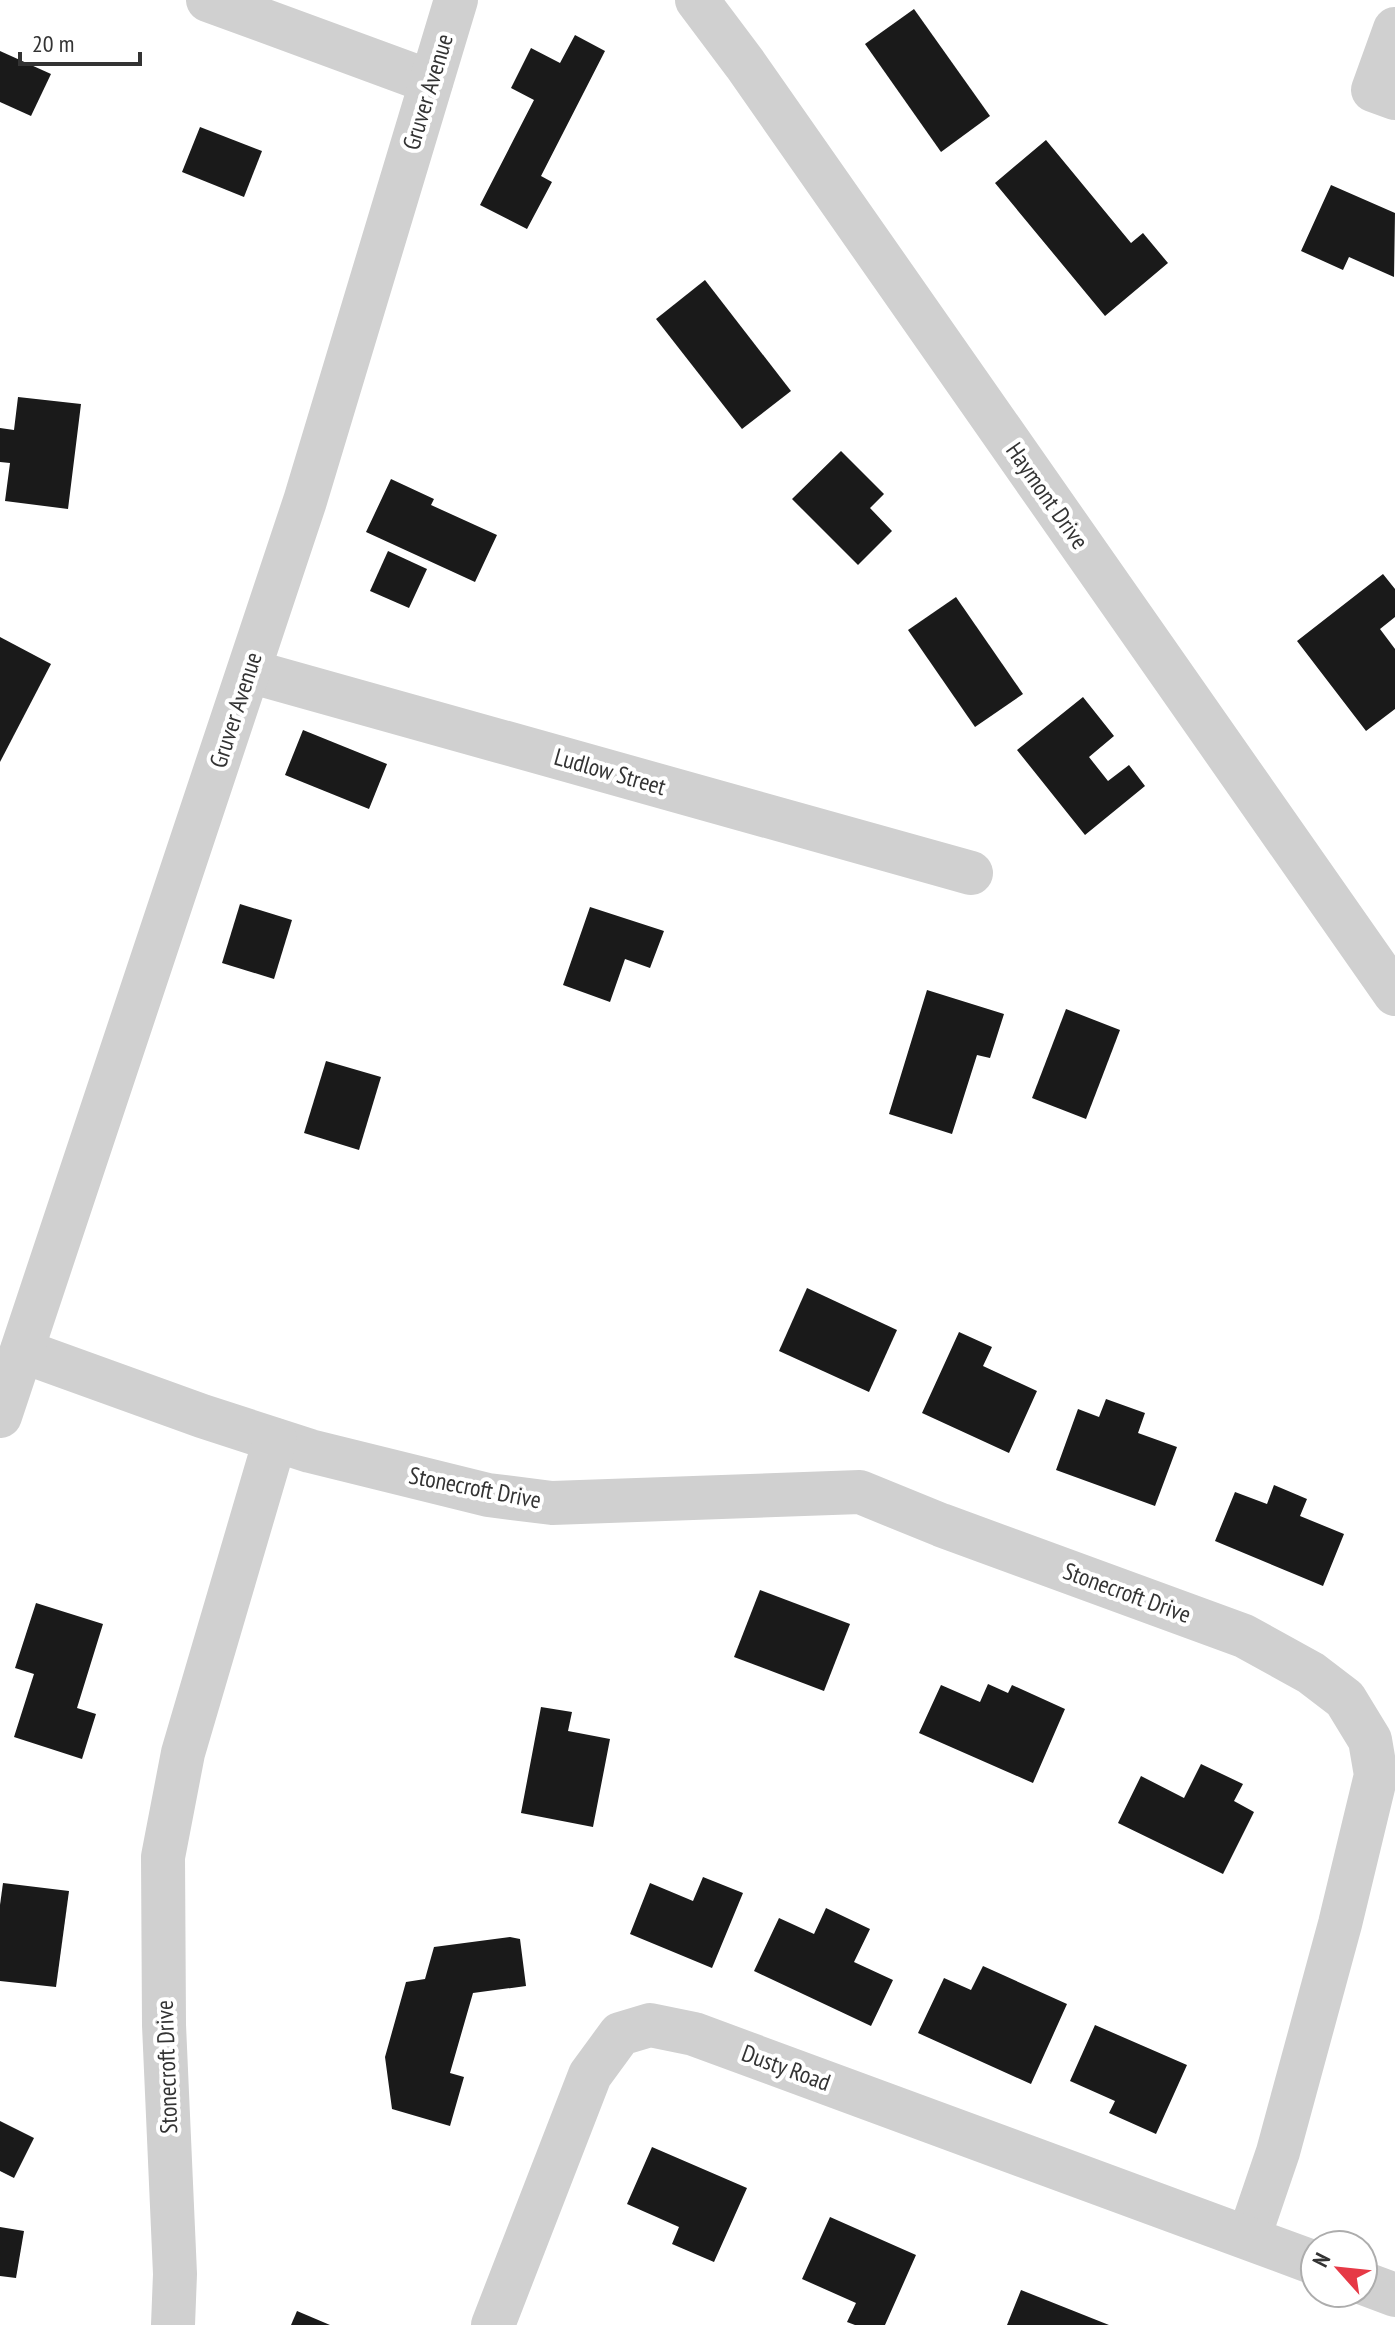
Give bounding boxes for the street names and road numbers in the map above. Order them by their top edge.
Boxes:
street label: Gruver Avenue [395,30,460,154]
street label: Haymont Drive [999,436,1095,555]
street label: Gruver Avenue [202,648,269,772]
street label: Ludlow Street [551,741,670,802]
street label: Stonecroft Drive [406,1460,544,1515]
street label: Stonecroft Drive [1059,1555,1195,1630]
street label: Stonecroft Drive [149,2000,184,2134]
street label: Dusty Road [738,2037,835,2098]

